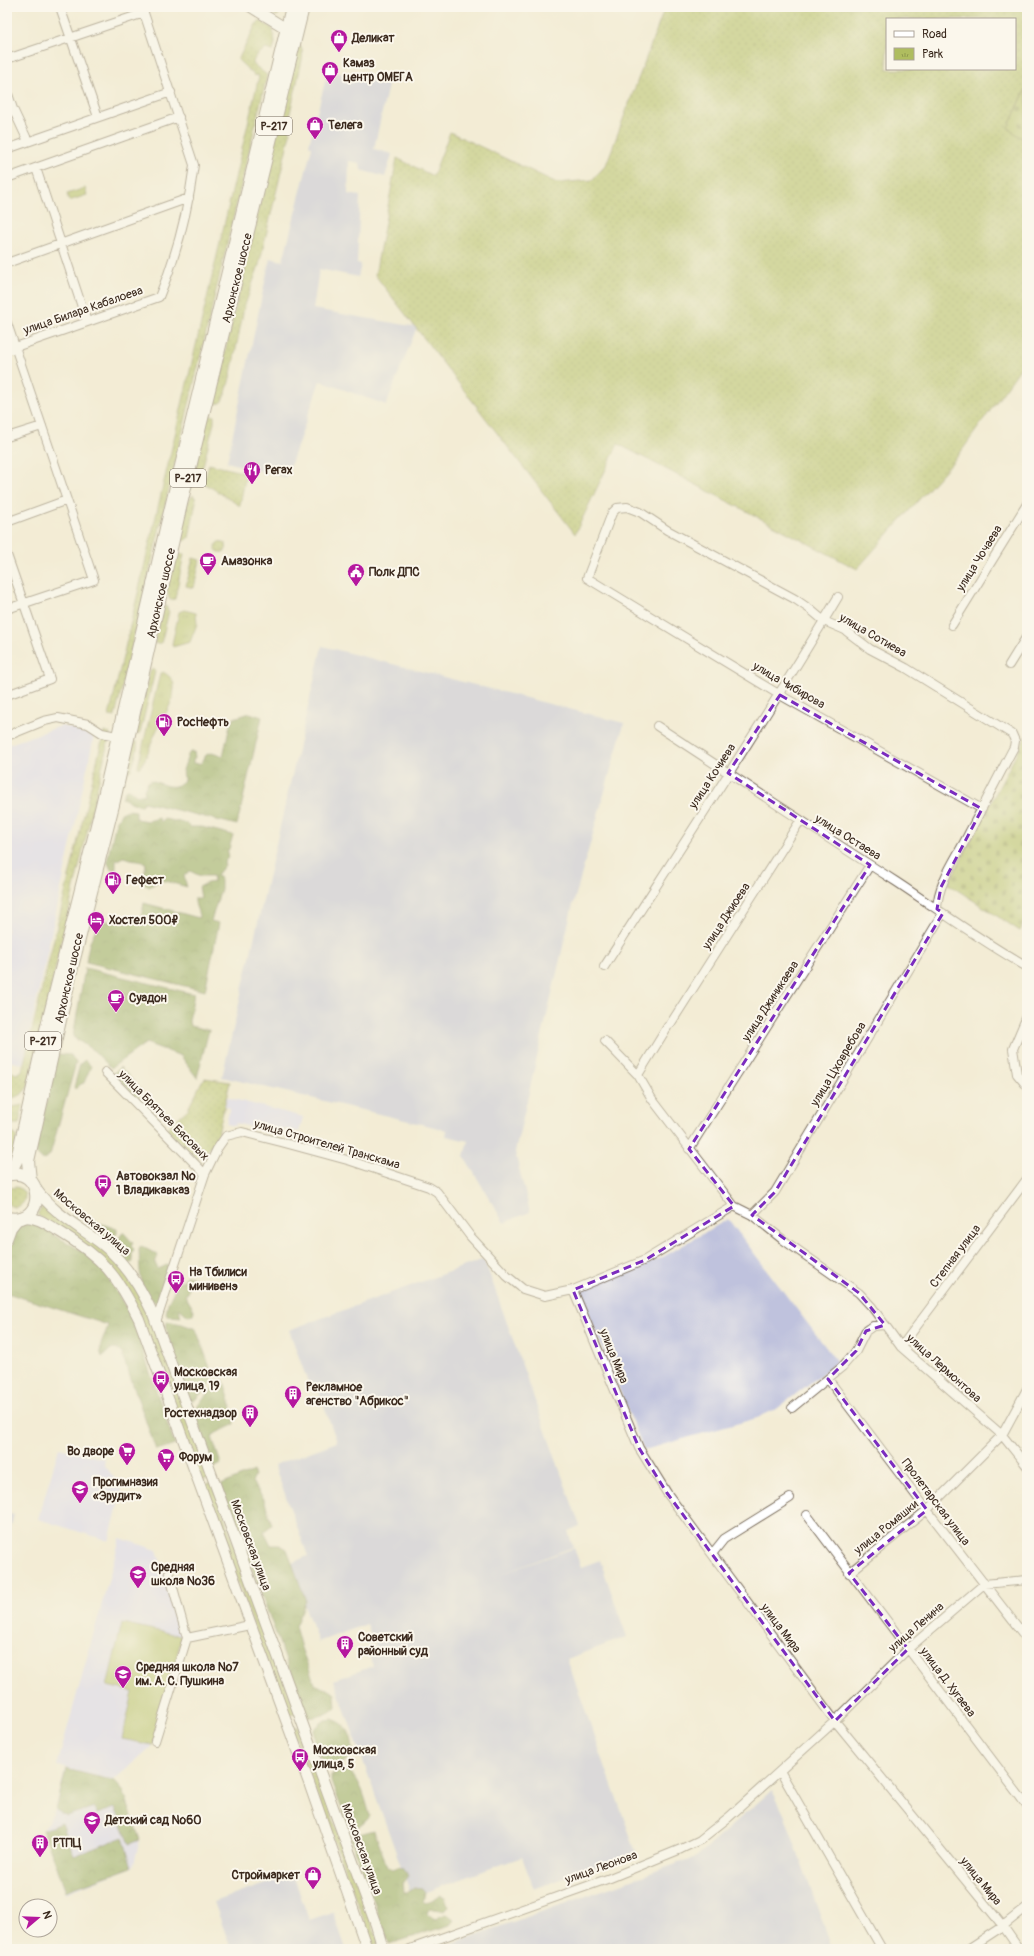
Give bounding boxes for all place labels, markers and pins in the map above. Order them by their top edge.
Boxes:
shop icon: Деликат [329,28,349,53]
place label: Деликат [351,31,396,46]
place label: Камаз центр ОМЕГА [343,56,413,85]
shop icon: Камаз центр ОМЕГА [320,60,340,85]
shop icon: Телега [305,115,325,140]
place label: Телега [327,118,363,133]
restaurant icon: Регах [242,460,262,485]
place label: Регах [265,463,293,478]
cafe icon: Амазонка [198,551,218,576]
place label: Амазонка [221,554,273,569]
public building icon: Полк ДПС [346,562,366,587]
place label: Полк ДПС [369,565,420,580]
fuel station icon: РосНефть [154,712,174,737]
place label: РосНефть [177,715,230,730]
fuel station icon: Гефест [103,870,123,895]
place label: Гефест [126,873,165,888]
hotel icon: Хостел 500₽ [86,910,106,935]
place label: Хостел 500₽ [109,913,179,928]
cafe icon: Суадон [106,988,126,1013]
place label: Суадон [129,991,167,1006]
place label: Автовокзал № 1 Владикавказ [116,1169,196,1198]
bus stop icon: Автовокзал № 1 Владикавказ [93,1173,113,1198]
place label: На Тбилиси минивенэ [189,1265,247,1294]
bus stop icon: На Тбилиси минивенэ [166,1269,186,1294]
place label: Московская улица, 19 [173,1365,238,1394]
bus stop icon: Московская улица, 19 [151,1369,171,1394]
place label: Рекламное агенство "Абрикос" [306,1380,409,1409]
building icon: Рекламное агенство "Абрикос" [283,1384,303,1409]
building icon: Ростехнадзор [240,1403,260,1428]
place label: Ростехнадзор [164,1406,237,1421]
supermarket icon: Во дворе [117,1441,137,1466]
place label: Во дворе [67,1444,115,1459]
supermarket icon: Форум [156,1447,176,1472]
place label: Форум [178,1450,212,1465]
place label: Прогимназия «Эрудит» [92,1475,158,1504]
school or university icon: Прогимназия «Эрудит» [70,1479,90,1504]
place label: Средняя школа №36 [151,1560,215,1589]
school or university icon: Средняя школа №36 [128,1564,148,1589]
place label: Советский районный суд [358,1630,429,1659]
building icon: Советский районный суд [335,1634,355,1659]
place label: Средняя школа №7 им. А. С. Пушкина [135,1660,239,1689]
school or university icon: Средняя школа №7 им. А. С. Пушкина [113,1664,133,1689]
place label: Московская улица, 5 [312,1743,377,1772]
bus stop icon: Московская улица, 5 [290,1747,310,1772]
school or university icon: Детский сад №60 [82,1810,102,1835]
place label: Детский сад №60 [104,1813,201,1828]
building icon: РТПЦ [30,1833,50,1858]
place label: РТПЦ [53,1836,82,1851]
shop icon: Строймаркет [303,1865,323,1890]
place label: Строймаркет [231,1868,301,1883]

